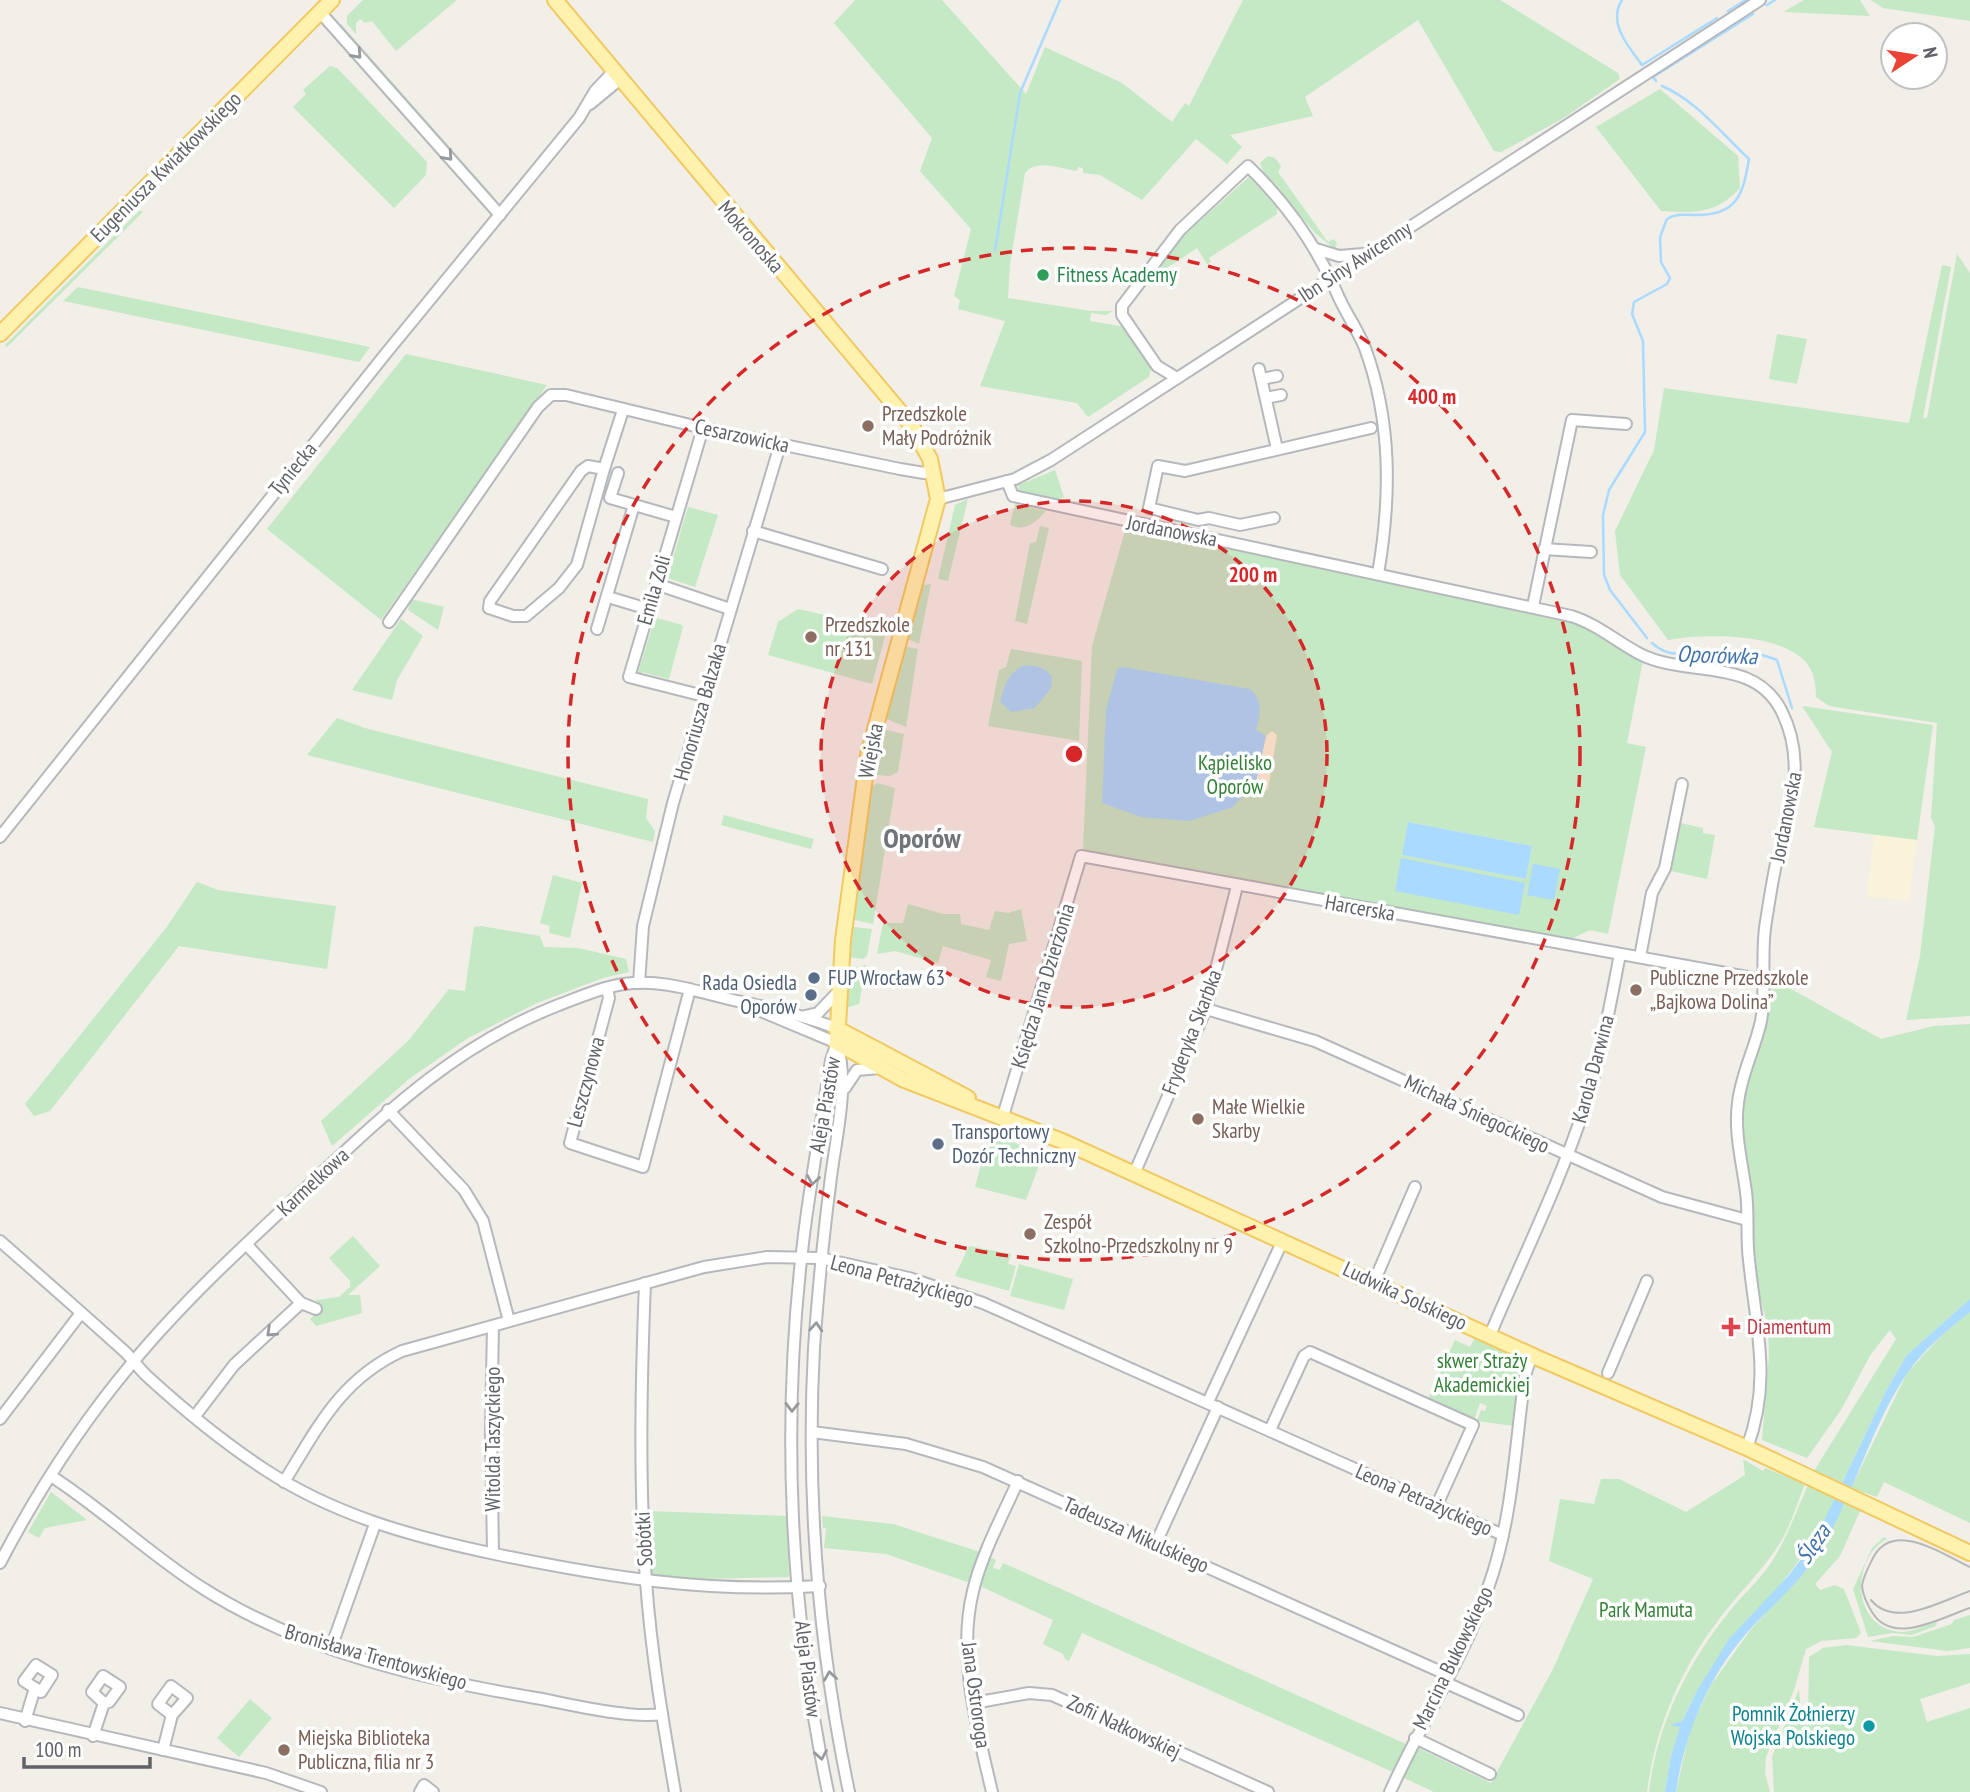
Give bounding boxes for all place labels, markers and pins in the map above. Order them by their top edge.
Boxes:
place label: Fitness Academy [1057,261,1177,288]
marker: Fitness Academy [1035,267,1051,283]
place label: Przedszkole Mały Podróżnik [882,400,992,451]
marker: Przedszkole Mały Podróżnik [860,418,876,434]
place label: Przedszkole nr 131 [825,611,910,662]
marker: Przedszkole nr 131 [803,629,819,645]
centre of rings [1062,742,1086,766]
place label: FUP Wrocław 63 [828,964,945,991]
place label: Publiczne Przedszkole „Bajkowa Dolina” [1650,964,1809,1015]
place label: Rada Osiedla Oporów [702,969,798,1020]
marker: FUP Wrocław 63 [806,970,822,986]
marker: Publiczne Przedszkole „Bajkowa Dolina” [1628,982,1644,998]
marker: Rada Osiedla Oporów [803,987,819,1003]
place label: Małe Wielkie Skarby [1212,1093,1305,1144]
marker: Małe Wielkie Skarby [1190,1111,1206,1127]
place label: Transportowy Dozór Techniczny [952,1118,1076,1169]
marker: Transportowy Dozór Techniczny [930,1136,946,1152]
place label: Zespół Szkolno-Przedszkolny nr 9 [1044,1208,1233,1259]
marker: Zespół Szkolno-Przedszkolny nr 9 [1022,1226,1038,1242]
place label: Diamentum [1747,1313,1831,1340]
marker: Diamentum [1721,1317,1741,1337]
place label: Pomnik Żołnierzy Wojska Polskiego [1731,1700,1855,1751]
marker: Pomnik Żołnierzy Wojska Polskiego [1861,1718,1877,1734]
place label: Miejska Biblioteka Publiczna, filia nr 3 [298,1724,434,1775]
marker: Miejska Biblioteka Publiczna, filia nr 3 [276,1742,292,1758]

